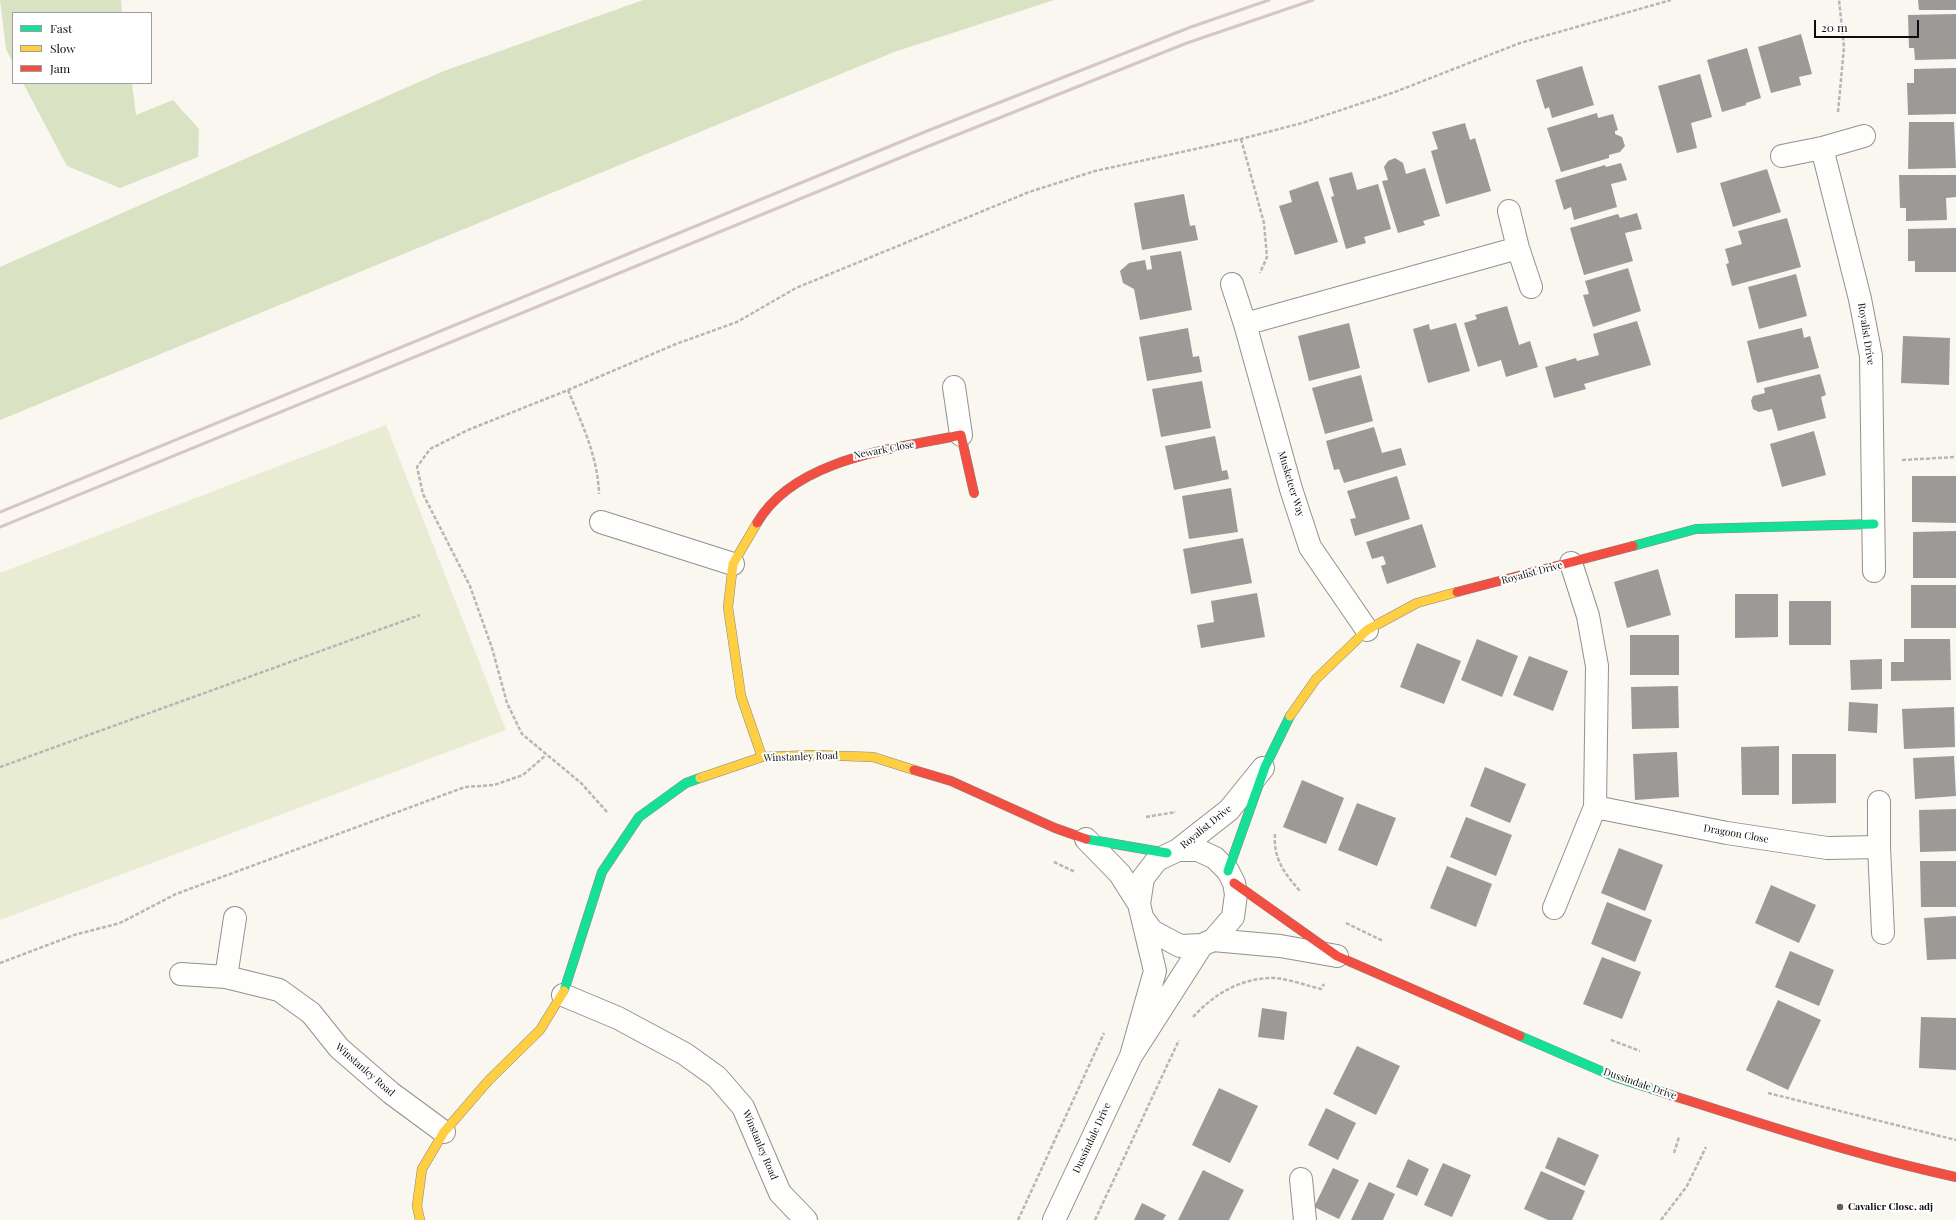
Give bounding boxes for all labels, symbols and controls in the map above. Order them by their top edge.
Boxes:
legend [12,12,152,84]
scale bar [1816,12,1921,38]
text: 20 m [1821,19,1848,35]
text: Fast [50,20,72,36]
text: Slow [50,40,76,56]
text: Jam [50,60,70,76]
street label: Royalist Drive [1855,302,1877,366]
street label: Newark Close [853,438,915,462]
street label: Musketeer Way [1275,450,1307,518]
street label: Royalist Drive [1500,559,1564,587]
street label: Winstanley Road [763,750,839,764]
street label: Royalist Drive [1178,803,1234,851]
street label: Dragoon Close [1703,822,1769,846]
street label: Winstanley Road [333,1041,397,1099]
street label: Dussindale Drive [1602,1066,1678,1102]
street label: Dussindale Drive [1070,1101,1114,1175]
street label: Winstanley Road [740,1108,780,1182]
place label: Cavalier Close, adj [1848,1201,1933,1213]
marker: Cavalier Close, adj [1835,1202,1845,1212]

